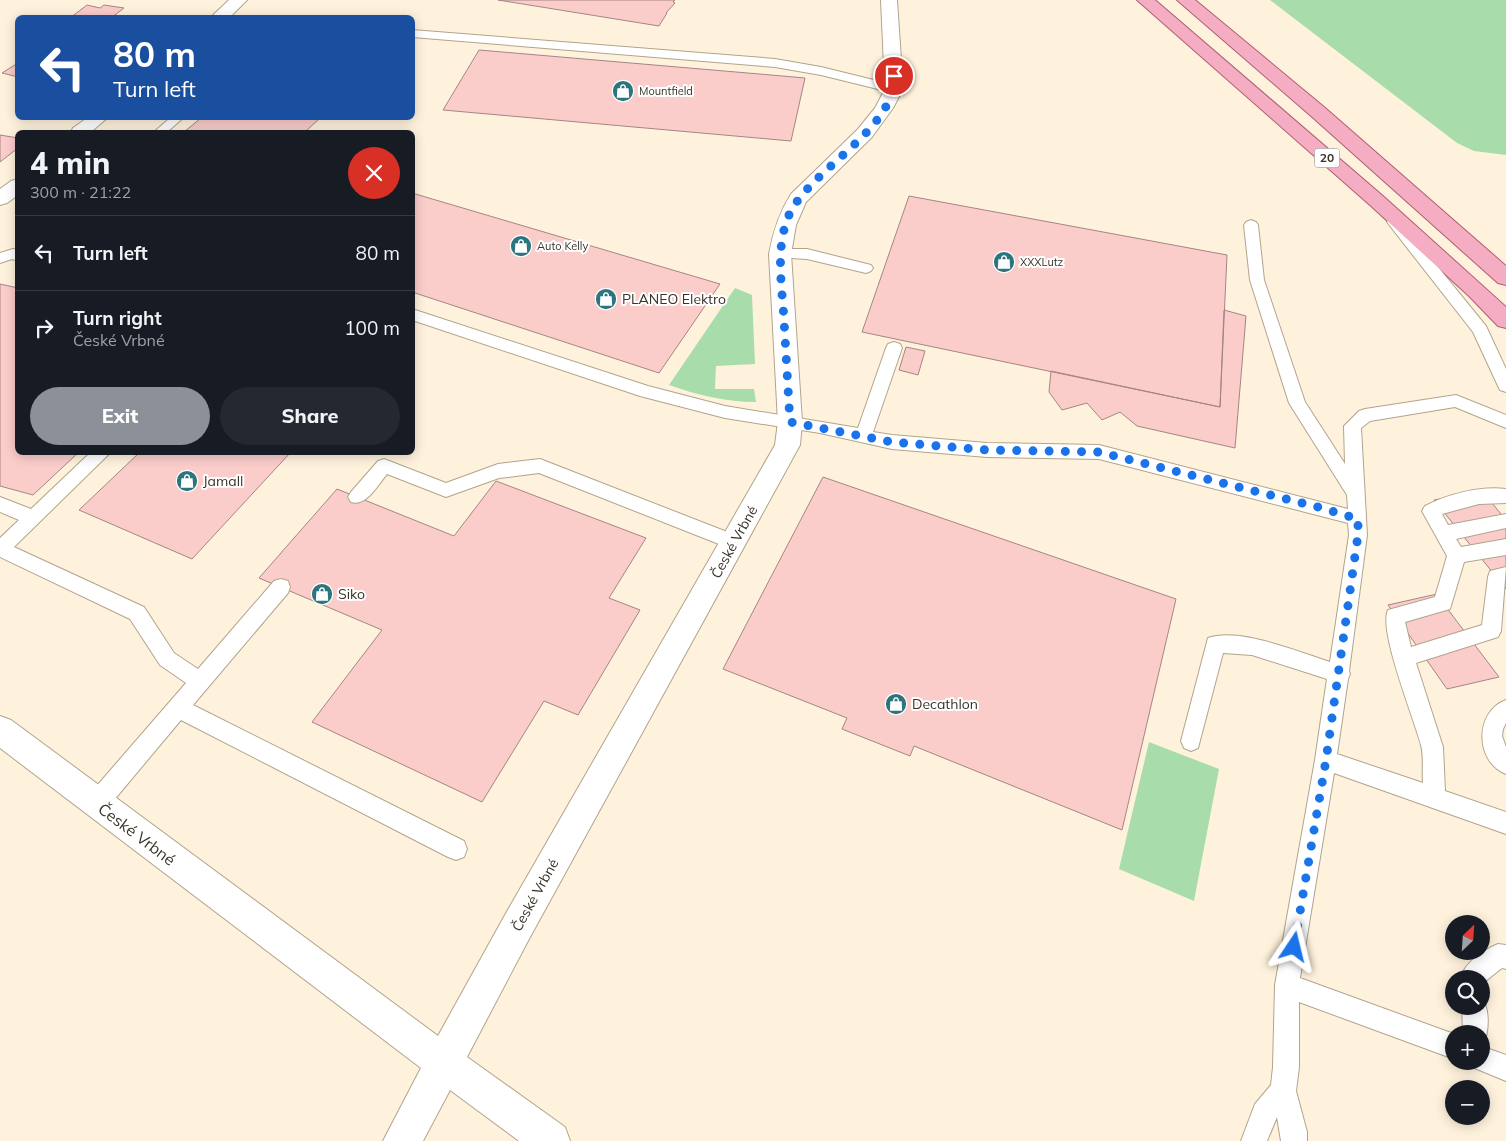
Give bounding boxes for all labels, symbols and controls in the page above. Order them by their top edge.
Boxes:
text: 80 m [113,32,196,76]
icon: left [30,35,95,100]
pin [873,55,915,97]
icon: arrive [880,62,908,90]
text: Turn left [113,75,196,103]
shop icon: Mountfield [611,79,635,103]
place label: Mountfield [639,84,693,98]
text: 4 min [30,144,110,182]
button: close [348,147,400,199]
road number: 20 [1314,148,1340,168]
text: 300 m · 21:22 [30,182,131,202]
shop icon: Auto Kelly [509,234,533,258]
icon: left [30,239,58,267]
place label: Auto Kelly [537,239,588,253]
text: Turn left [73,241,148,265]
text: 80 m [356,241,400,265]
shop icon: XXXLutz [992,250,1016,274]
place label: XXXLutz [1020,255,1064,269]
shop icon: PLANEO Elektro [594,287,618,311]
place label: PLANEO Elektro [622,290,726,308]
text: Turn right [73,306,162,330]
icon: right [30,314,58,342]
text: 100 m [344,316,400,340]
text: České Vrbné [73,330,165,350]
button: Exit [30,387,210,445]
button: Share [220,387,400,445]
shop icon: Jamall [175,469,199,493]
place label: Jamall [203,472,243,490]
street label: České Vrbné [707,503,761,581]
shop icon: Siko [310,582,334,606]
place label: Siko [338,585,365,603]
shop icon: Decathlon [884,692,908,716]
place label: Decathlon [912,695,978,713]
street label: České Vrbné [94,798,180,870]
street label: České Vrbné [508,856,562,934]
north arrow [1445,915,1490,960]
map controls [1445,915,1490,1125]
position arrow [1267,920,1319,972]
button: search [1445,970,1490,1015]
button: + [1445,1025,1490,1070]
button: − [1445,1080,1490,1125]

